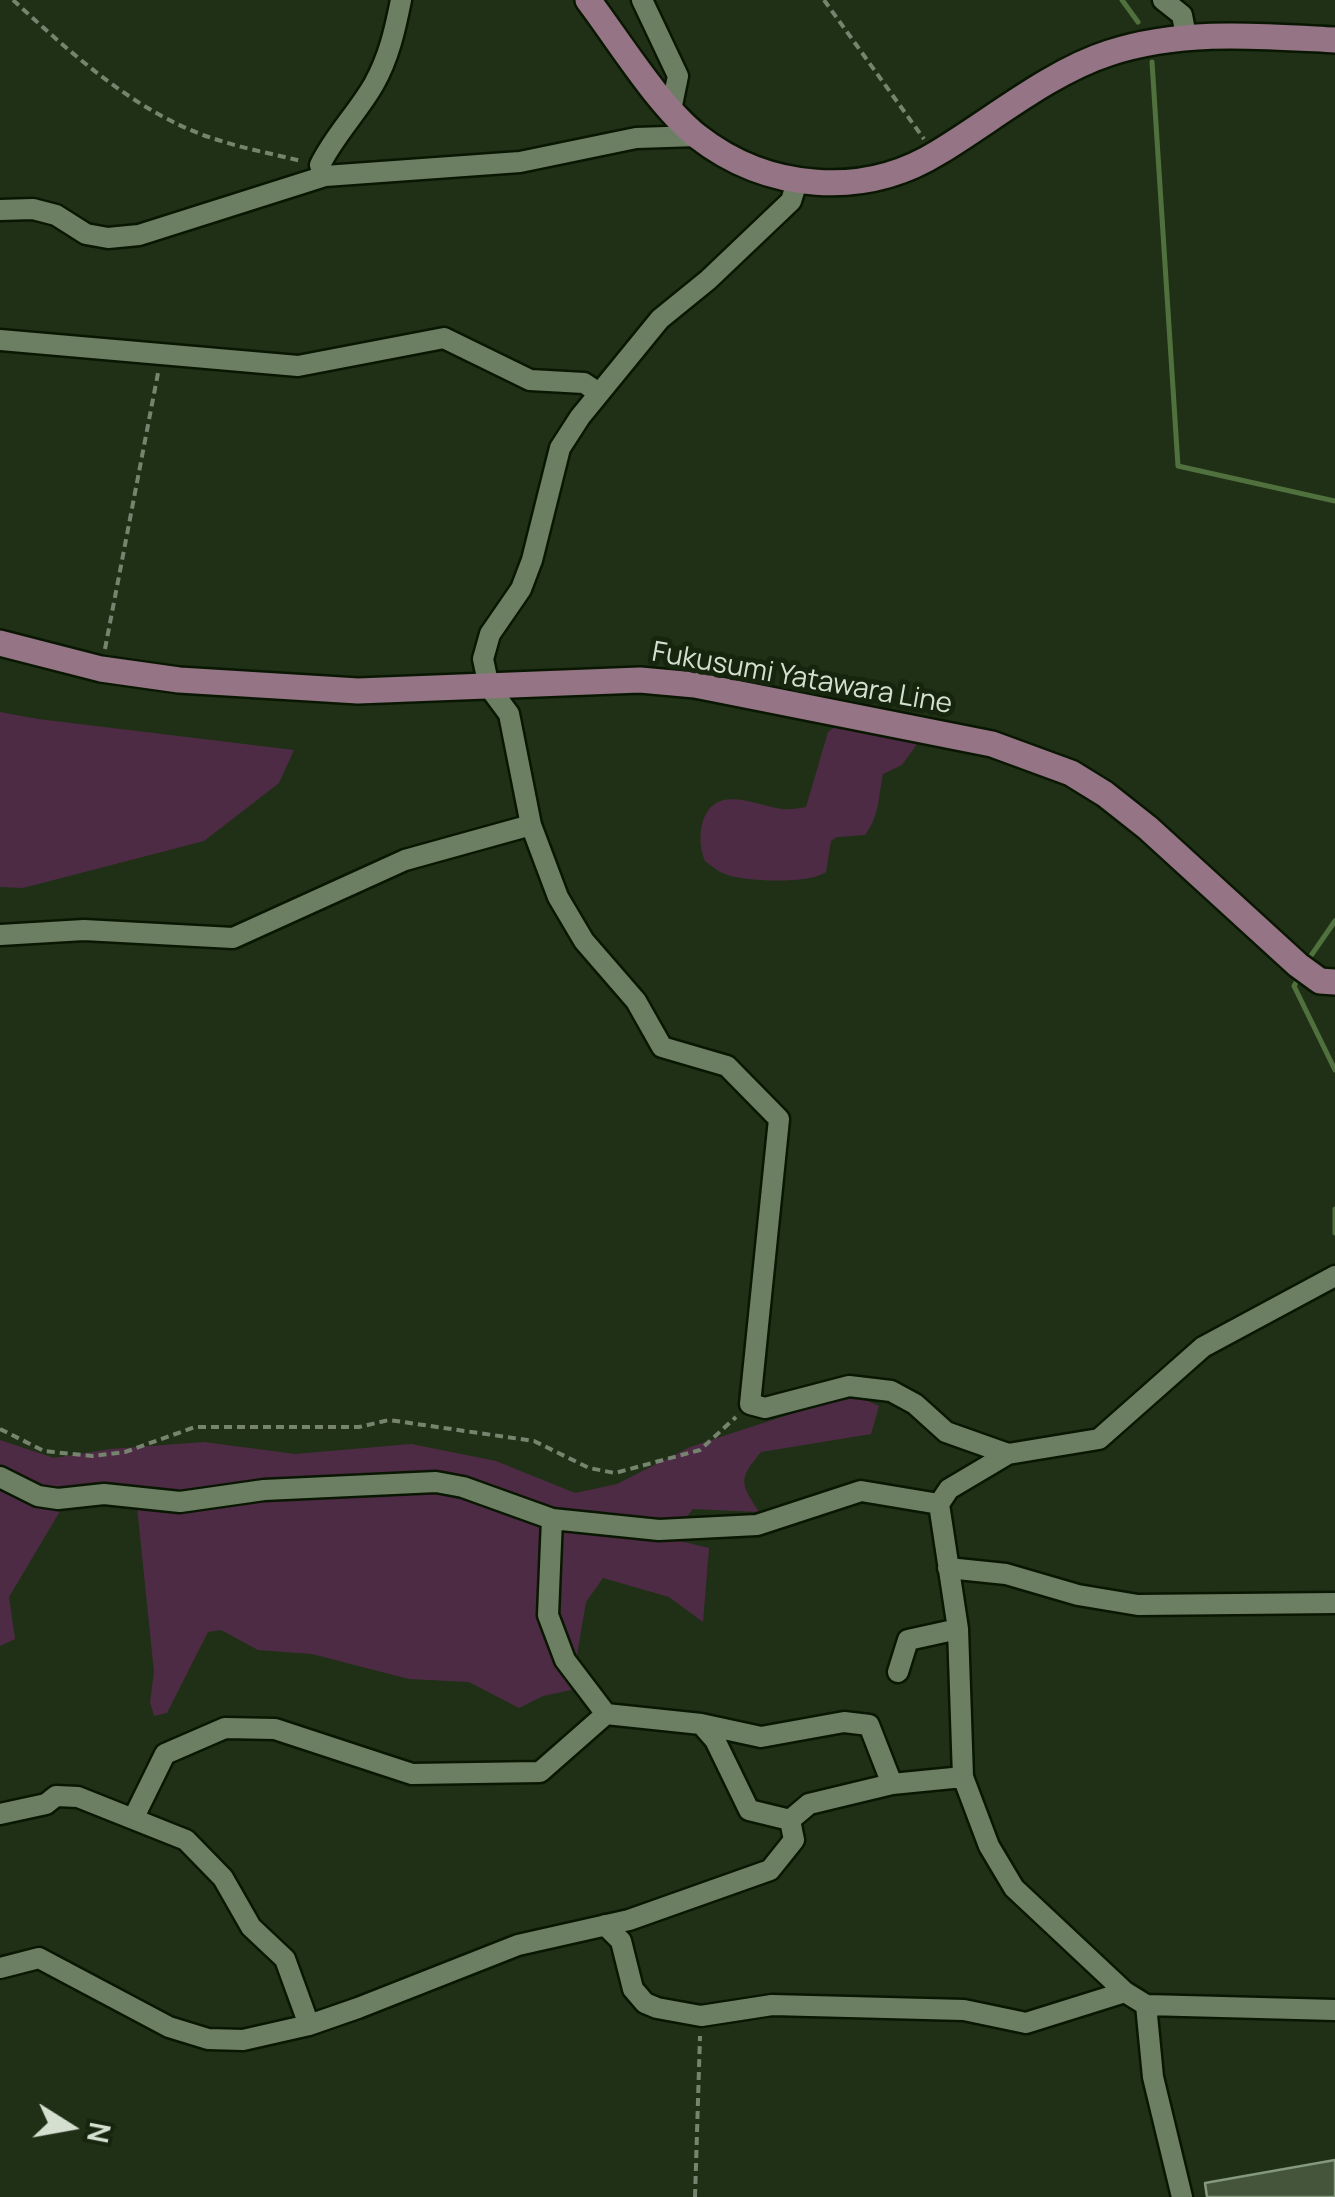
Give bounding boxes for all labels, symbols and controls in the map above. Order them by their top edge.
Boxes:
street label: Fukusumi Yatawara Line [649,636,955,722]
north arrow [20,2077,120,2177]
text: N [79,2119,120,2146]

